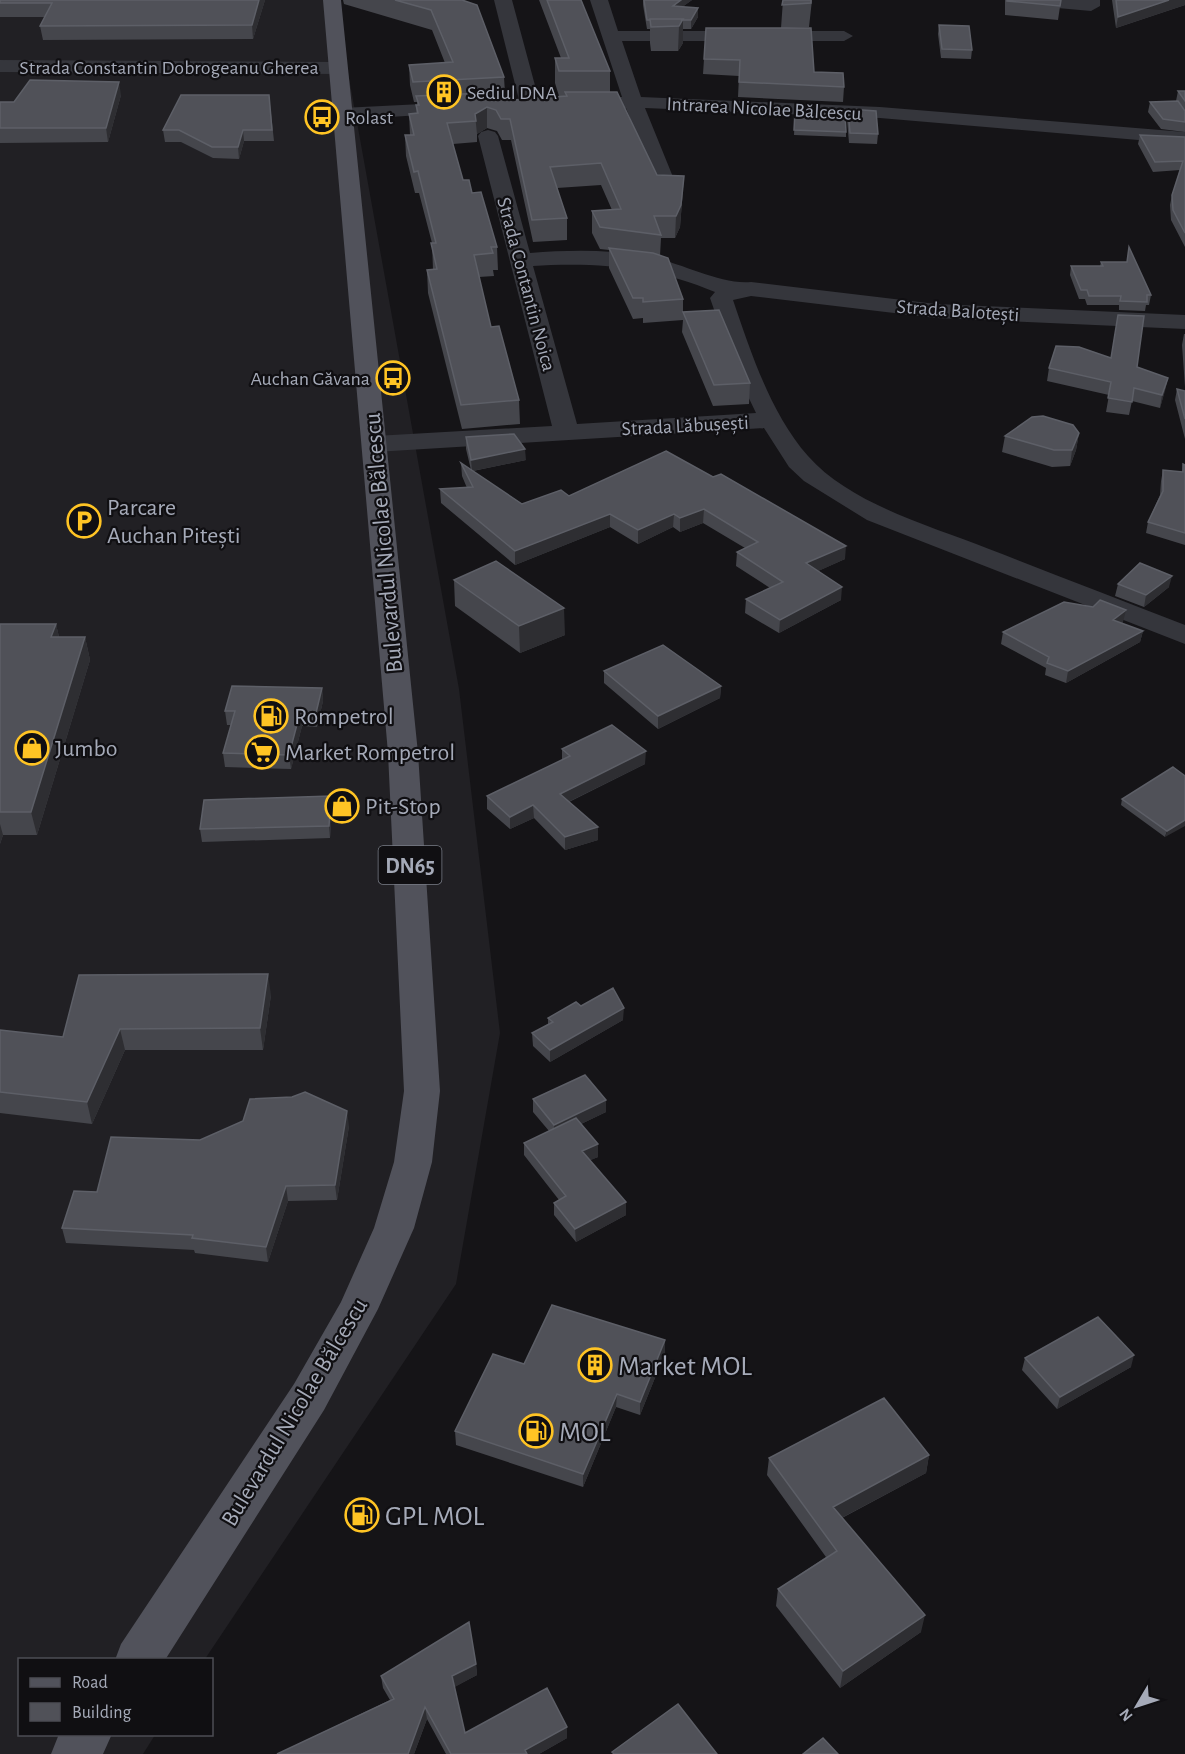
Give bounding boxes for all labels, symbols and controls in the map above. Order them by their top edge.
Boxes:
street label: Strada Constantin Dobrogeanu Gherea [19,58,319,78]
building icon: Sediul DNA [426,74,462,110]
place label: Sediul DNA [467,83,557,103]
street label: Intrarea Nicolae Bălcescu [666,94,862,124]
bus stop icon: Rolast [304,99,340,135]
place label: Rolast [345,108,394,128]
street label: Strada Contantin Noica [493,195,559,373]
street label: Strada Balotești [896,297,1020,326]
bus stop icon: Auchan Găvana [375,360,411,396]
place label: Auchan Găvana [250,369,370,389]
street label: Bulevardul Nicolae Bălcescu [361,412,407,674]
street label: Strada Lăbușești [621,413,749,440]
place label: Parcare Auchan Pitești [107,496,241,549]
parking icon: Parcare Auchan Pitești [66,503,102,539]
fuel station icon: Rompetrol [253,698,289,734]
place label: Rompetrol [294,705,394,729]
shop icon: Jumbo [14,730,50,766]
supermarket icon: Market Rompetrol [244,734,280,770]
place label: Jumbo [55,737,118,761]
place label: Market Rompetrol [285,741,455,765]
shop icon: Pit-Stop [324,788,360,824]
place label: Pit-Stop [365,795,441,819]
road number: DN65 [378,846,442,884]
street label: Bulevardul Nicolae Bălcescu [217,1295,372,1530]
building icon: Market MOL [577,1347,613,1383]
place label: Market MOL [618,1353,752,1381]
fuel station icon: MOL [518,1413,554,1449]
place label: MOL [559,1419,611,1447]
fuel station icon: GPL MOL [344,1497,380,1533]
place label: GPL MOL [385,1503,485,1531]
legend [18,1658,213,1736]
text: Road [72,1674,108,1692]
north arrow [1107,1676,1167,1736]
text: Building [72,1704,132,1722]
text: N [1116,1705,1136,1724]

